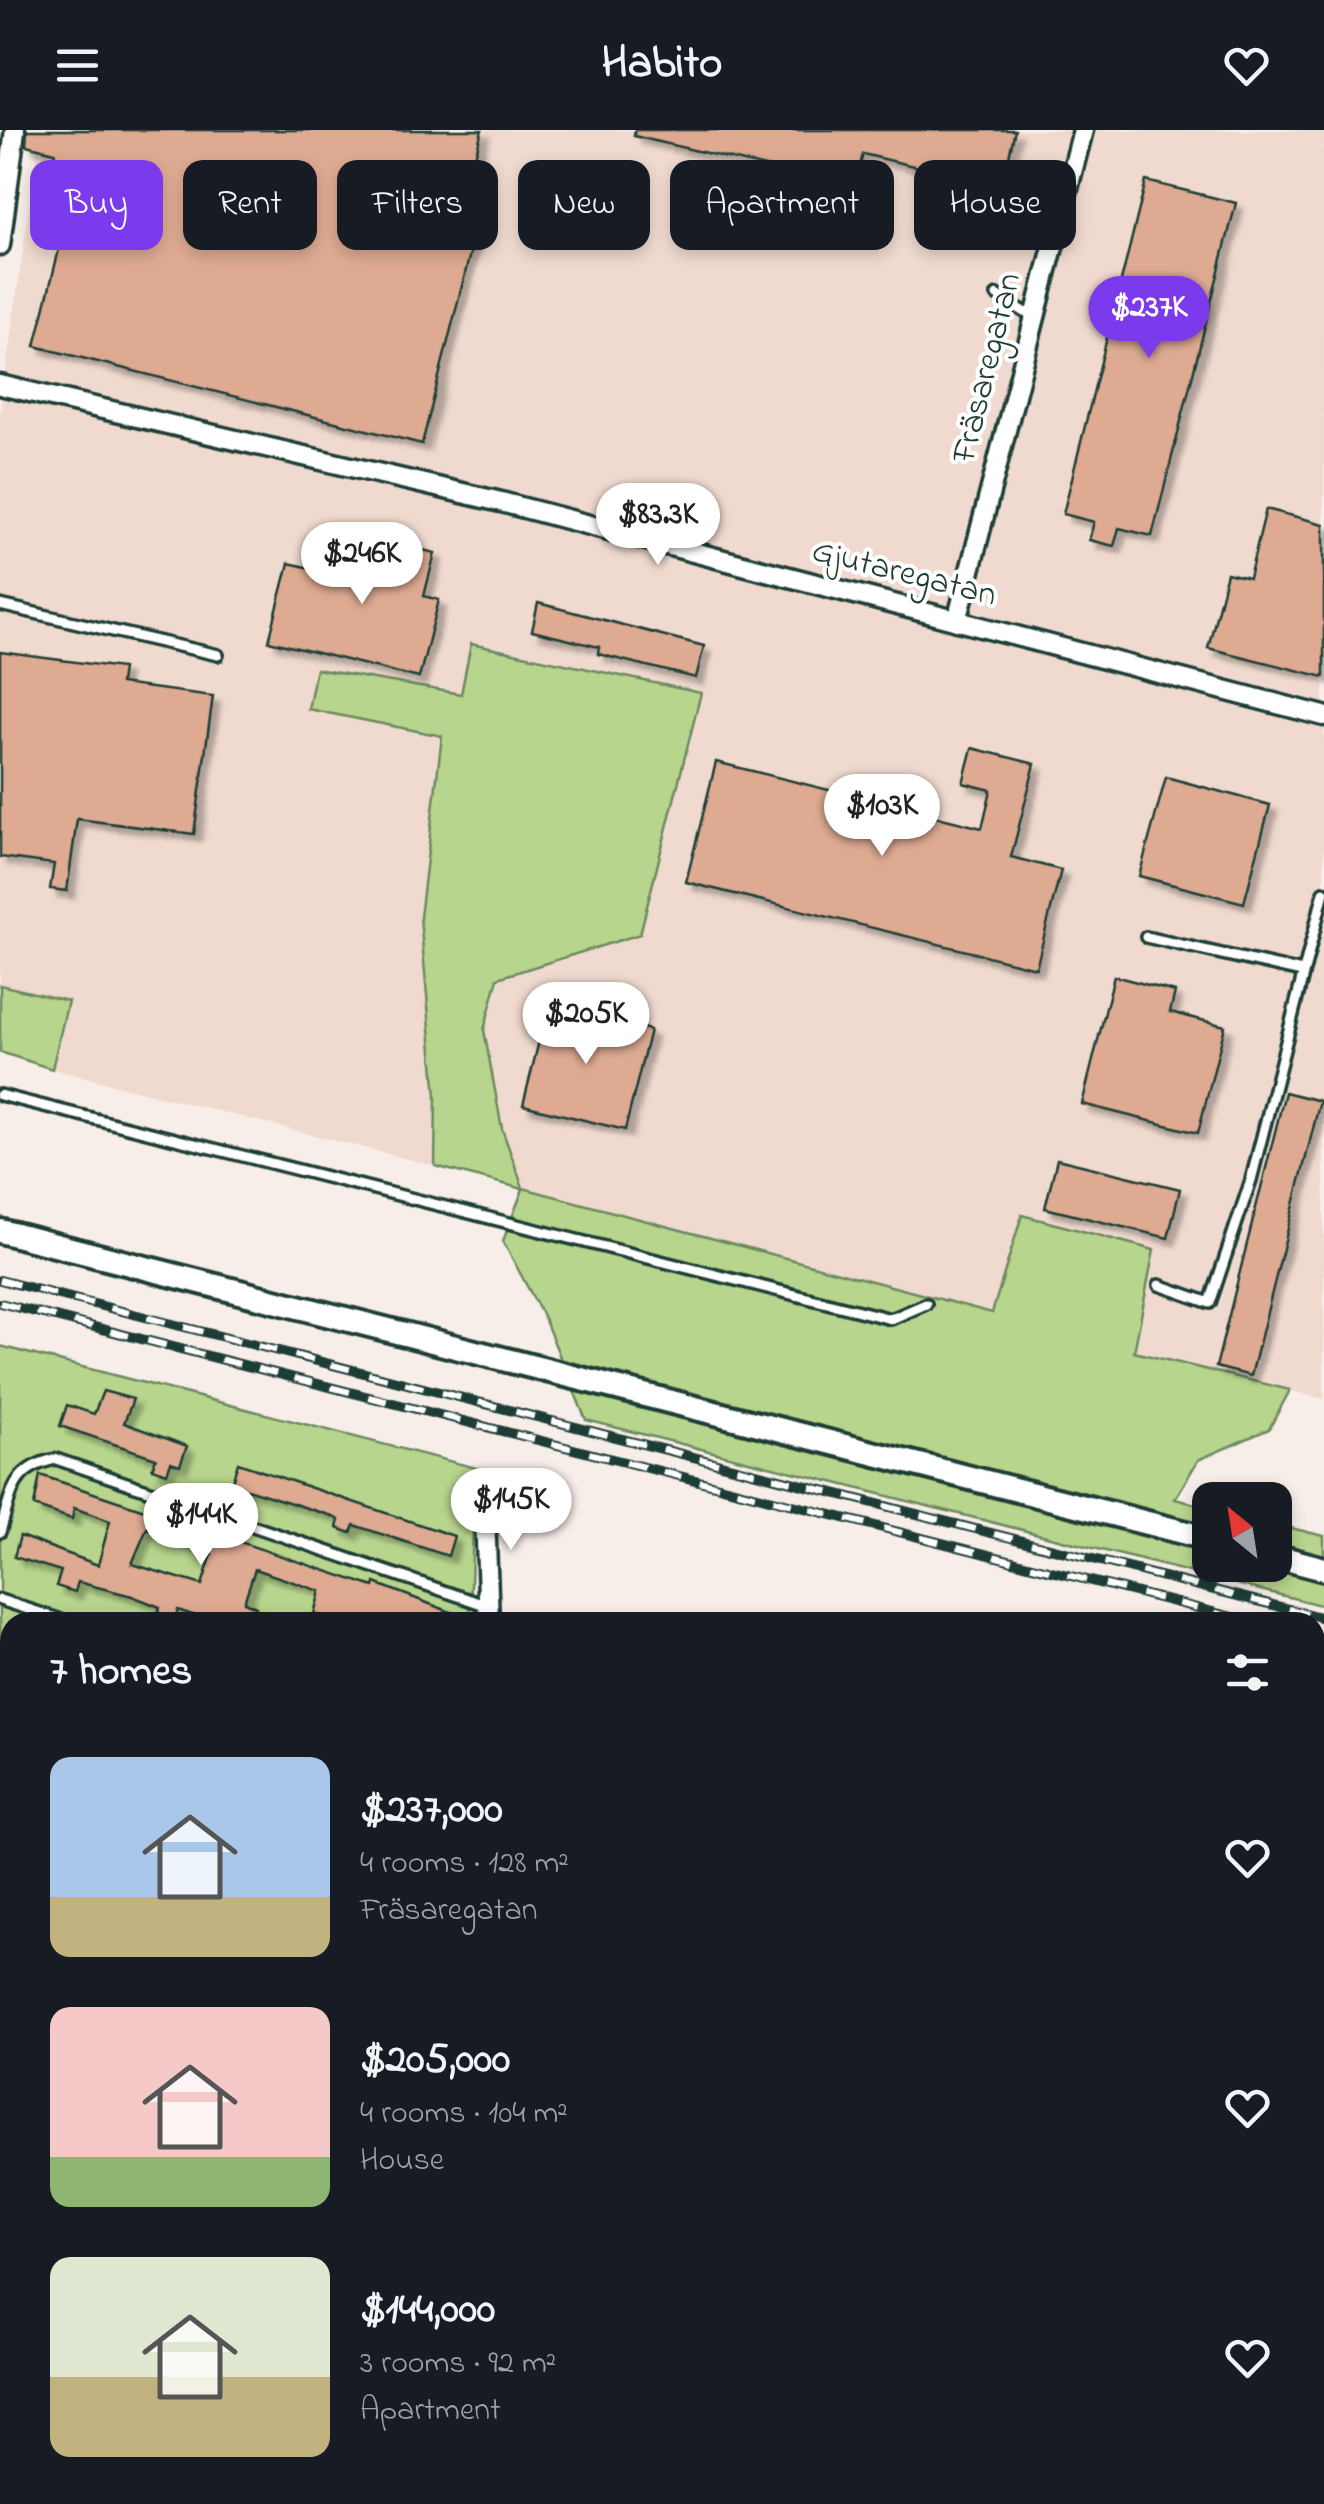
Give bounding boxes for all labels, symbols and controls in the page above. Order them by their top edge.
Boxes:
text: Habito [602,32,722,98]
icon: menu [50,38,105,93]
icon: heart [1219,38,1274,93]
chip: Buy [30,160,163,250]
chip: Rent [183,160,317,250]
chip: Filters [337,160,498,250]
chip: New [518,160,650,250]
chip: Apartment [670,160,894,250]
chip: House [914,160,1076,250]
street label: Fräsaregatan [940,268,1036,469]
pin: $237K [1079,276,1219,361]
text: $237K [1110,285,1188,332]
pin: $83.3K [577,483,739,568]
text: $83.3K [618,492,698,539]
pin: $246K [292,522,432,607]
street label: Gjutaregatan [806,526,1002,622]
text: $246K [323,531,401,578]
pin: $103K [812,774,952,859]
text: $103K [846,783,918,830]
pin: $205K [516,982,656,1067]
text: $205K [545,991,627,1038]
pin: $145K [441,1468,581,1553]
text: $145K [473,1477,549,1524]
north arrow [1192,1482,1292,1582]
map controls [1192,1482,1292,1582]
pin: $144K [131,1483,271,1568]
text: $144K [165,1492,237,1539]
text: 7 homes [50,1642,192,1703]
icon: filters [1220,1645,1275,1700]
text: $237,000 [360,1780,503,1841]
icon: home [130,1797,250,1917]
icon: heart [1220,1830,1275,1885]
text: 4 rooms · 128 m² [360,1841,569,1888]
text: Fräsaregatan [360,1888,538,1935]
text: $205,000 [360,2030,510,2091]
icon: home [130,2047,250,2167]
icon: heart [1220,2080,1275,2135]
text: 4 rooms · 104 m² [360,2091,568,2138]
text: House [360,2138,444,2185]
text: $144,000 [360,2280,495,2341]
icon: home [130,2297,250,2417]
icon: heart [1220,2330,1275,2385]
text: 3 rooms · 92 m² [360,2341,556,2388]
text: Apartment [360,2388,501,2435]

